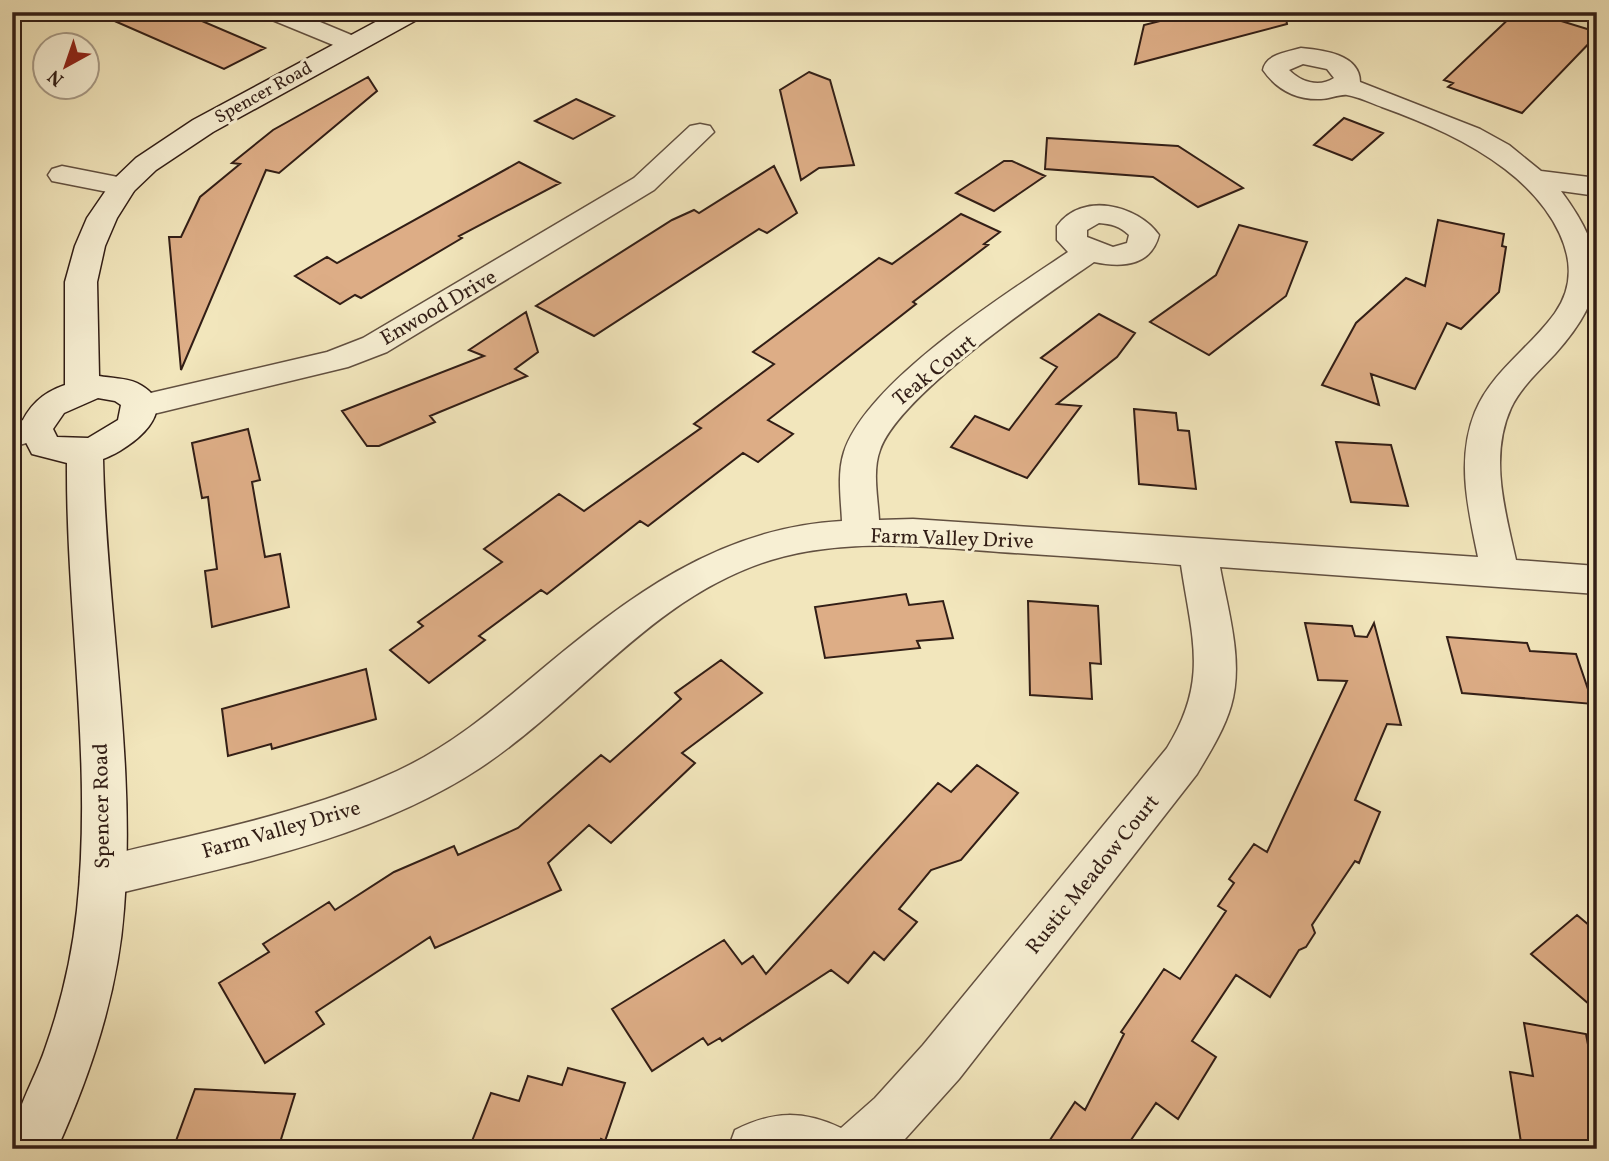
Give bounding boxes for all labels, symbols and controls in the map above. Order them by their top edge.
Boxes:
north arrow [32,32,102,102]
street label: Spencer Road [210,56,317,130]
text: N [43,63,70,92]
street label: Enwood Drive [375,263,502,353]
street label: Teak Court [887,328,983,414]
street label: Farm Valley Drive [870,522,1034,557]
street label: Spencer Road [87,743,118,869]
street label: Rustic Meadow Court [1020,789,1167,961]
street label: Farm Valley Drive [199,794,364,867]

